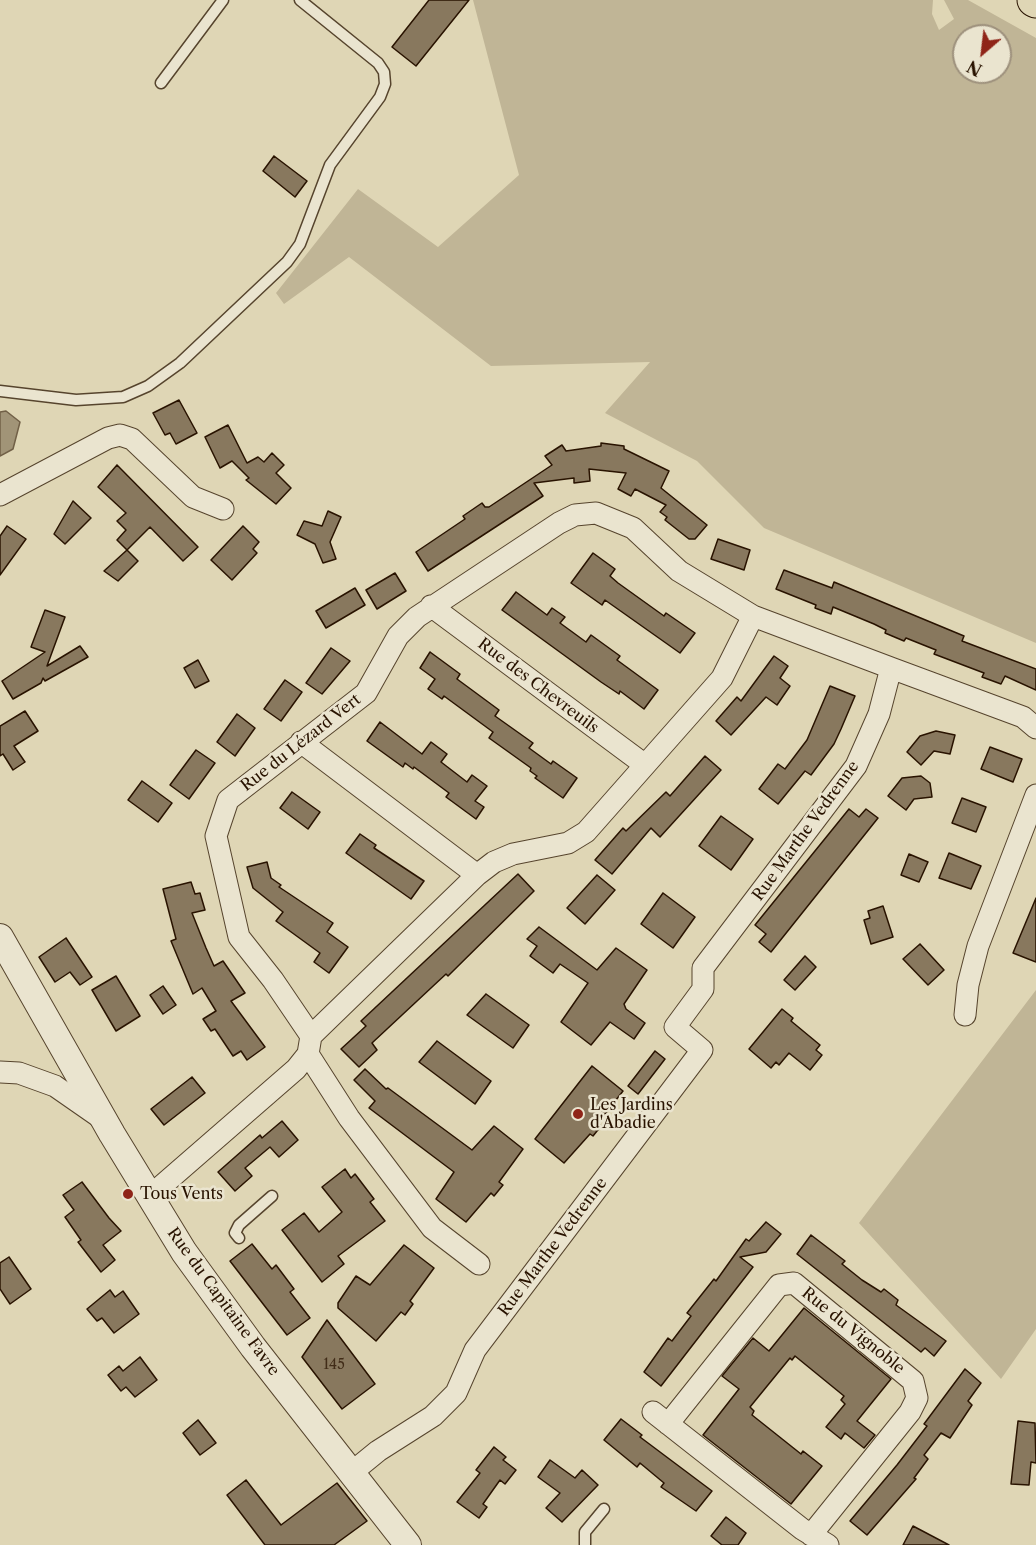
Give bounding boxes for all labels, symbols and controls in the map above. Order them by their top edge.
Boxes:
north arrow [952,24,1012,84]
text: N [964,56,985,80]
street label: Rue des Chevreuils [474,634,602,738]
street label: Rue du Lézard Vert [237,690,365,796]
street label: Rue Marthe Vedrenne [749,757,863,905]
place label: Les Jardins d'Abadie [590,1095,673,1133]
marker: Les Jardins d'Abadie [571,1107,585,1121]
street label: Rue Marthe Vedrenne [495,1174,611,1320]
place label: Tous Vents [140,1184,223,1204]
marker: Tous Vents [121,1187,135,1201]
street label: Rue du Capitaine Favre [163,1224,283,1380]
street label: Rue du Vignoble [798,1284,908,1378]
house number: 145 [323,1357,345,1373]

